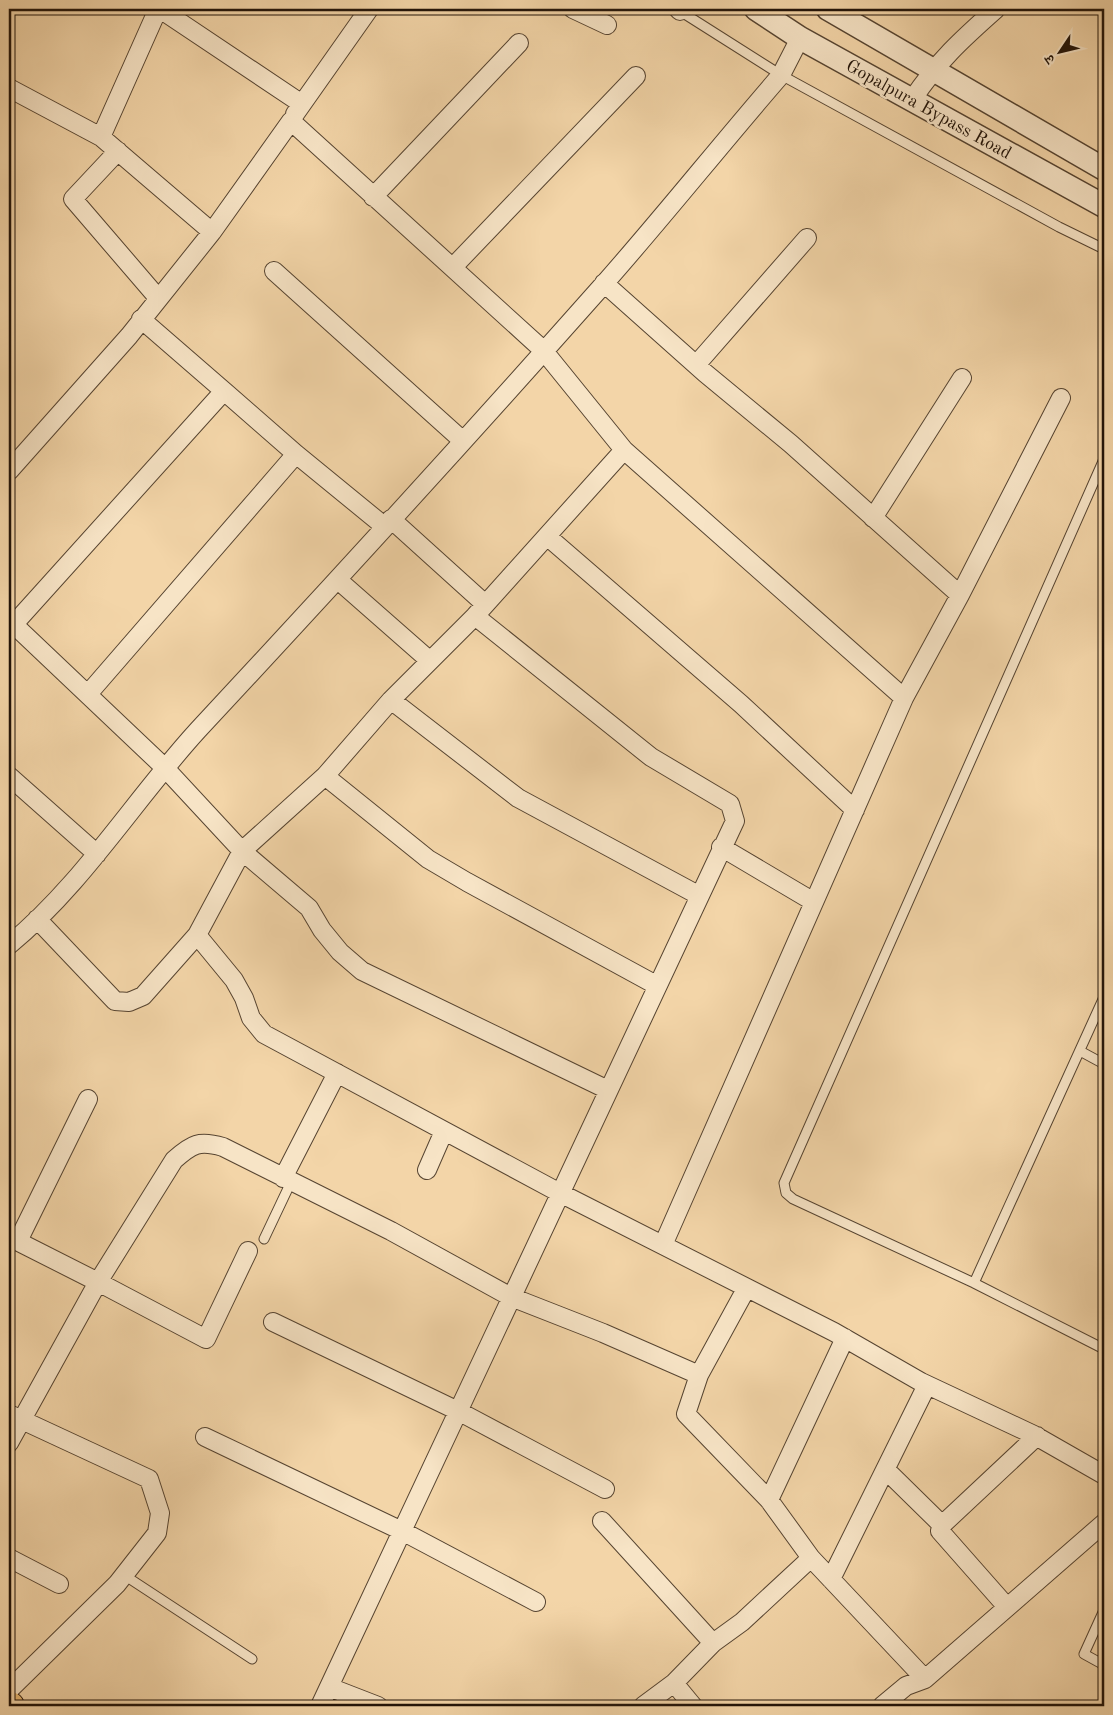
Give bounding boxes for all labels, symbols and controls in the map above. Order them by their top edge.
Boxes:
north arrow [1036,28,1086,78]
text: उ [1042,51,1059,67]
street label: Gopalpura Bypass Road [843,57,1014,163]

